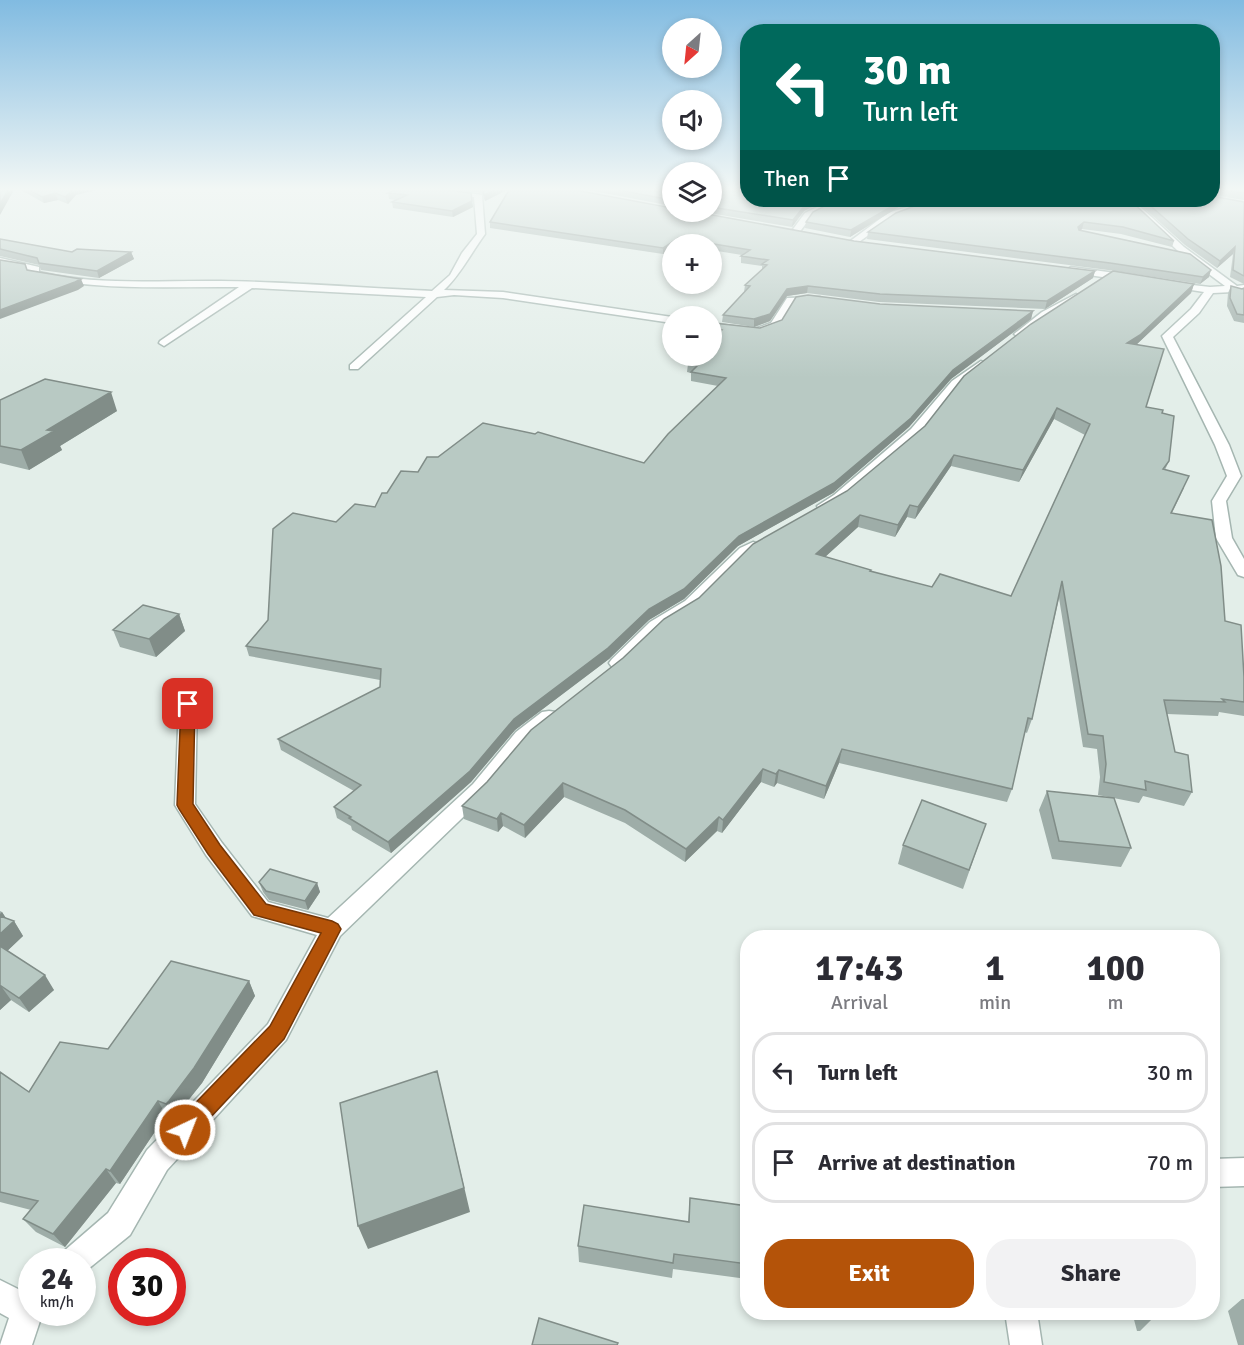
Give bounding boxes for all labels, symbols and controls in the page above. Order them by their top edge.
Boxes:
north arrow [662,18,722,78]
map controls [662,18,722,366]
text: 30 m [863,45,952,96]
icon: left [764,48,842,126]
button: sound [662,90,722,150]
text: Turn left [863,96,958,129]
button: layers [662,162,722,222]
icon: arrive [822,162,855,195]
text: Then [764,165,810,192]
button: + [662,234,722,294]
button: − [662,306,722,366]
pin [162,678,213,729]
icon: arrive [171,687,204,720]
text: 17:43 [815,946,904,991]
text: 1 [985,946,1005,991]
text: 100 [1086,946,1145,991]
text: Arrival [831,990,888,1015]
text: min [979,990,1011,1015]
text: m [1108,990,1124,1015]
icon: left [767,1056,800,1089]
text: Turn left [818,1059,898,1086]
text: 30 m [1147,1059,1193,1086]
position arrow [153,1098,217,1162]
icon: arrive [767,1146,800,1179]
text: Arrive at destination [818,1149,1015,1176]
text: 70 m [1147,1149,1193,1176]
button: Exit [764,1239,974,1308]
button: Share [986,1239,1196,1308]
speed limit sign: 30 [108,1248,186,1326]
text: 24 [41,1261,73,1298]
text: km/h [40,1293,74,1311]

